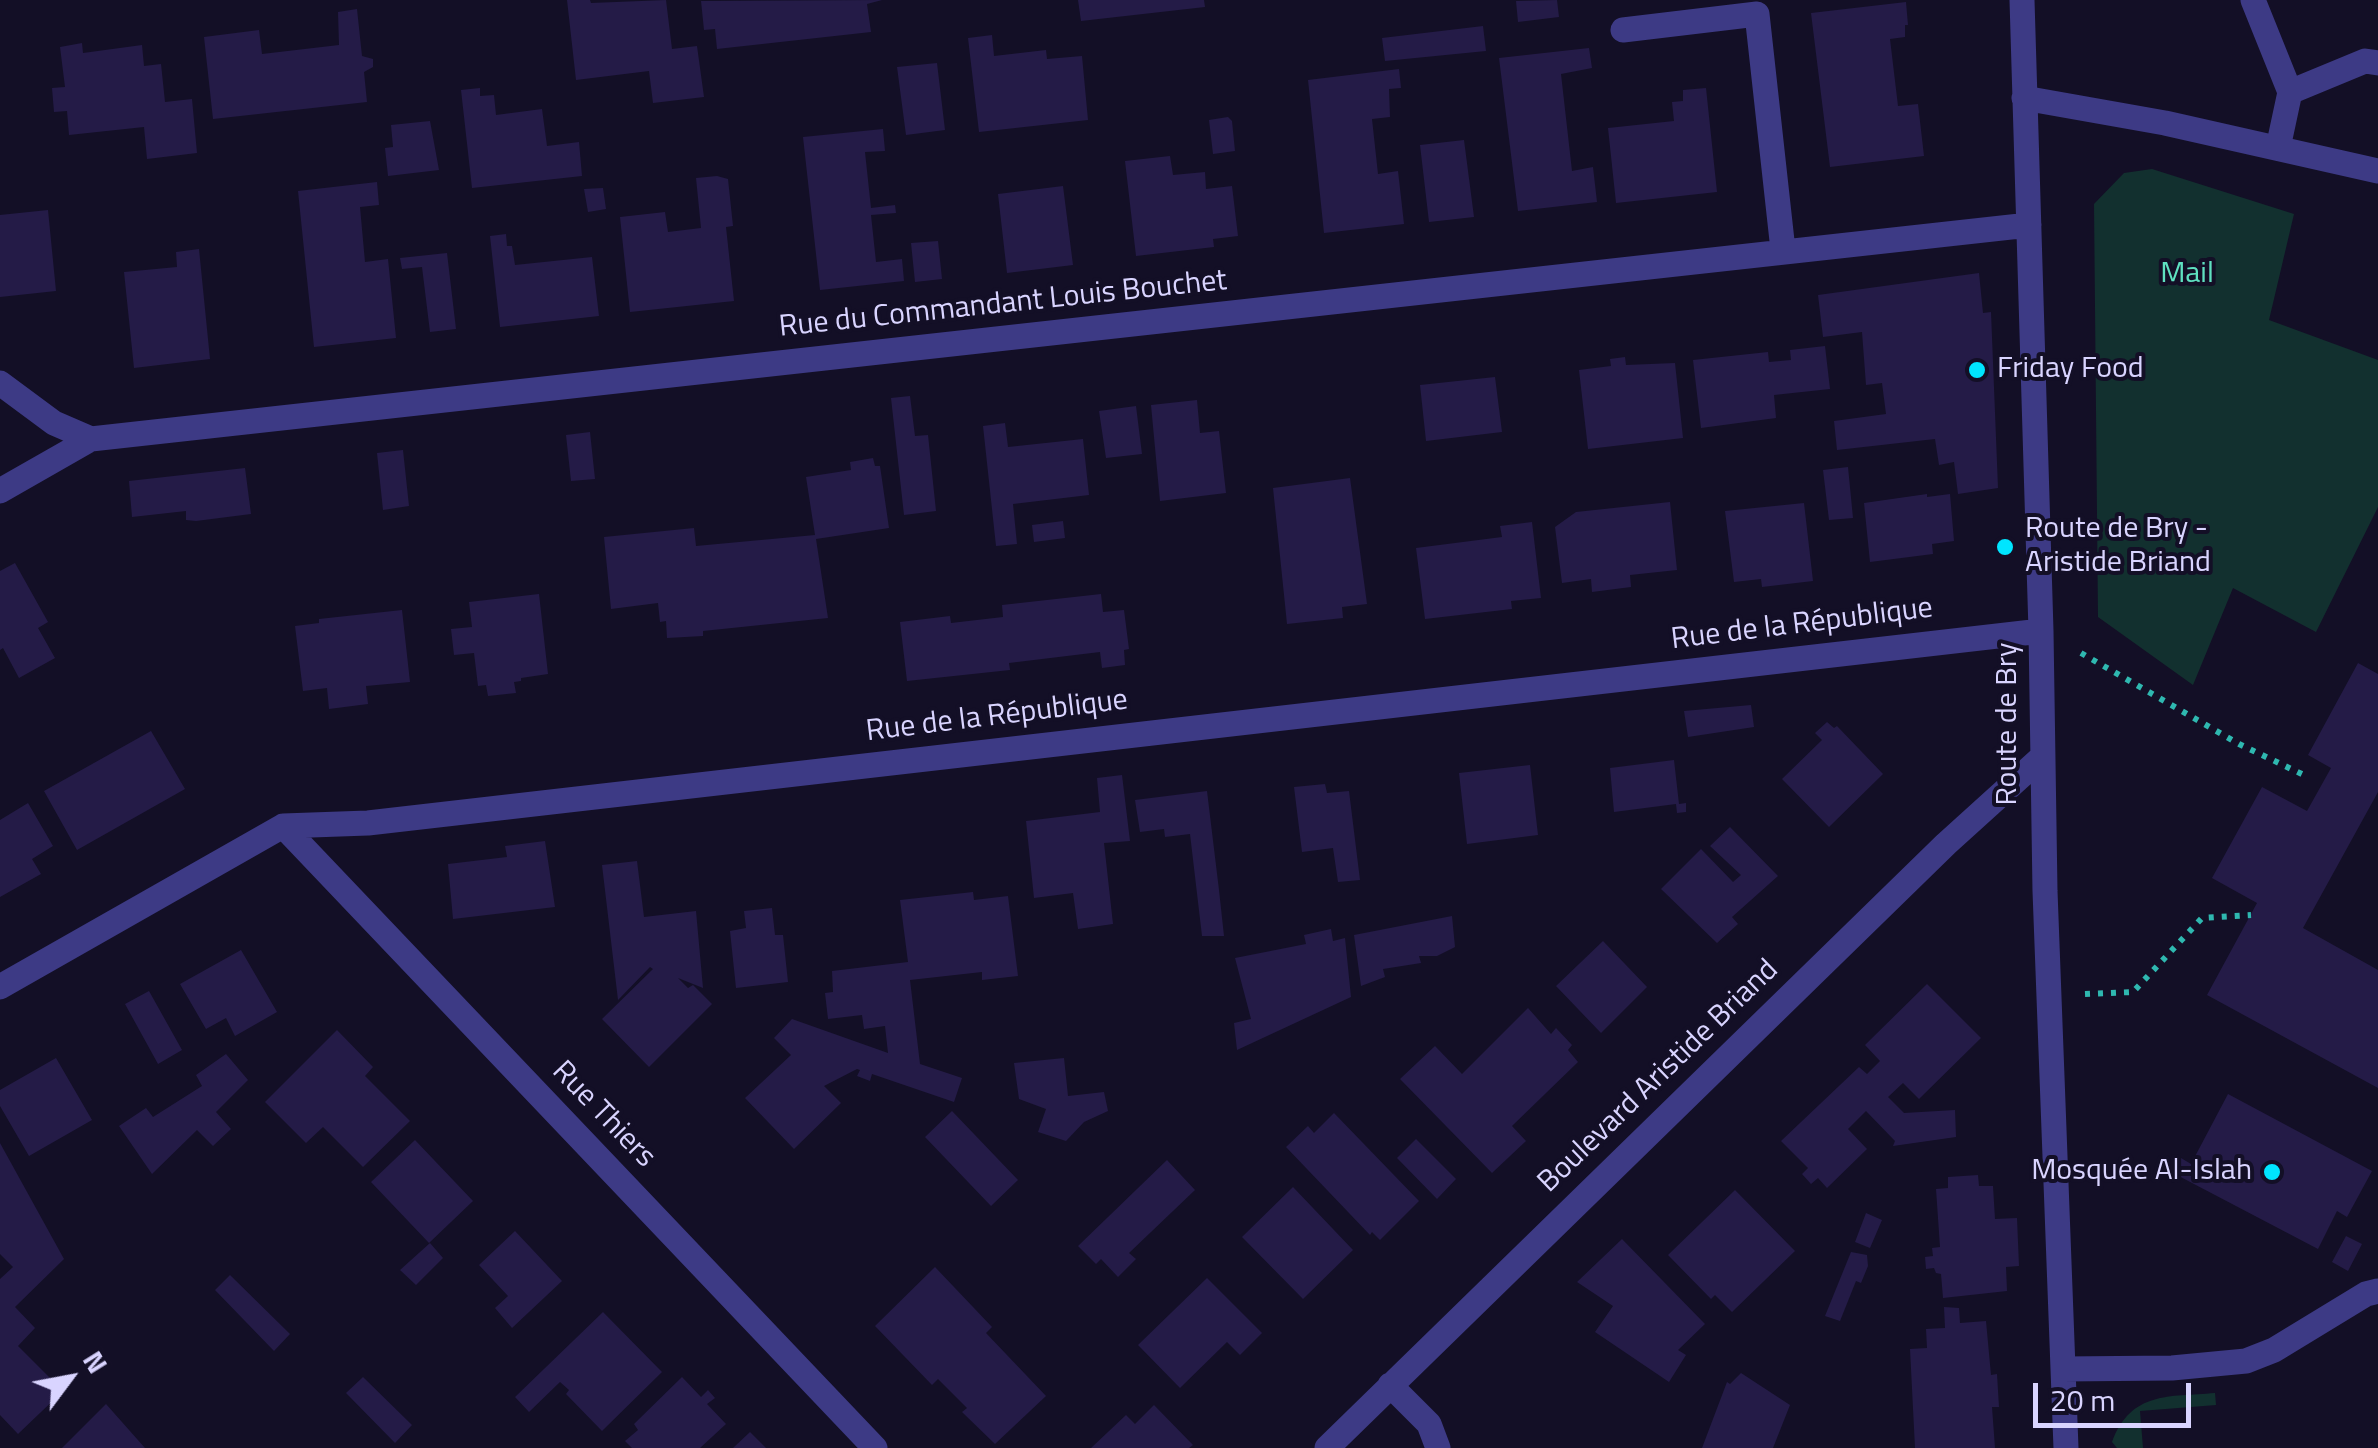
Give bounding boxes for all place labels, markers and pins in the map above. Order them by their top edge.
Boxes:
place label: Friday Food [1997,352,2144,388]
marker: Friday Food [1966,359,1988,381]
place label: Route de Bry - Aristide Briand [2025,512,2211,582]
marker: Route de Bry - Aristide Briand [1994,536,2016,558]
place label: Mosquée Al-Islah [2031,1154,2252,1190]
marker: Mosquée Al-Islah [2261,1161,2283,1183]

